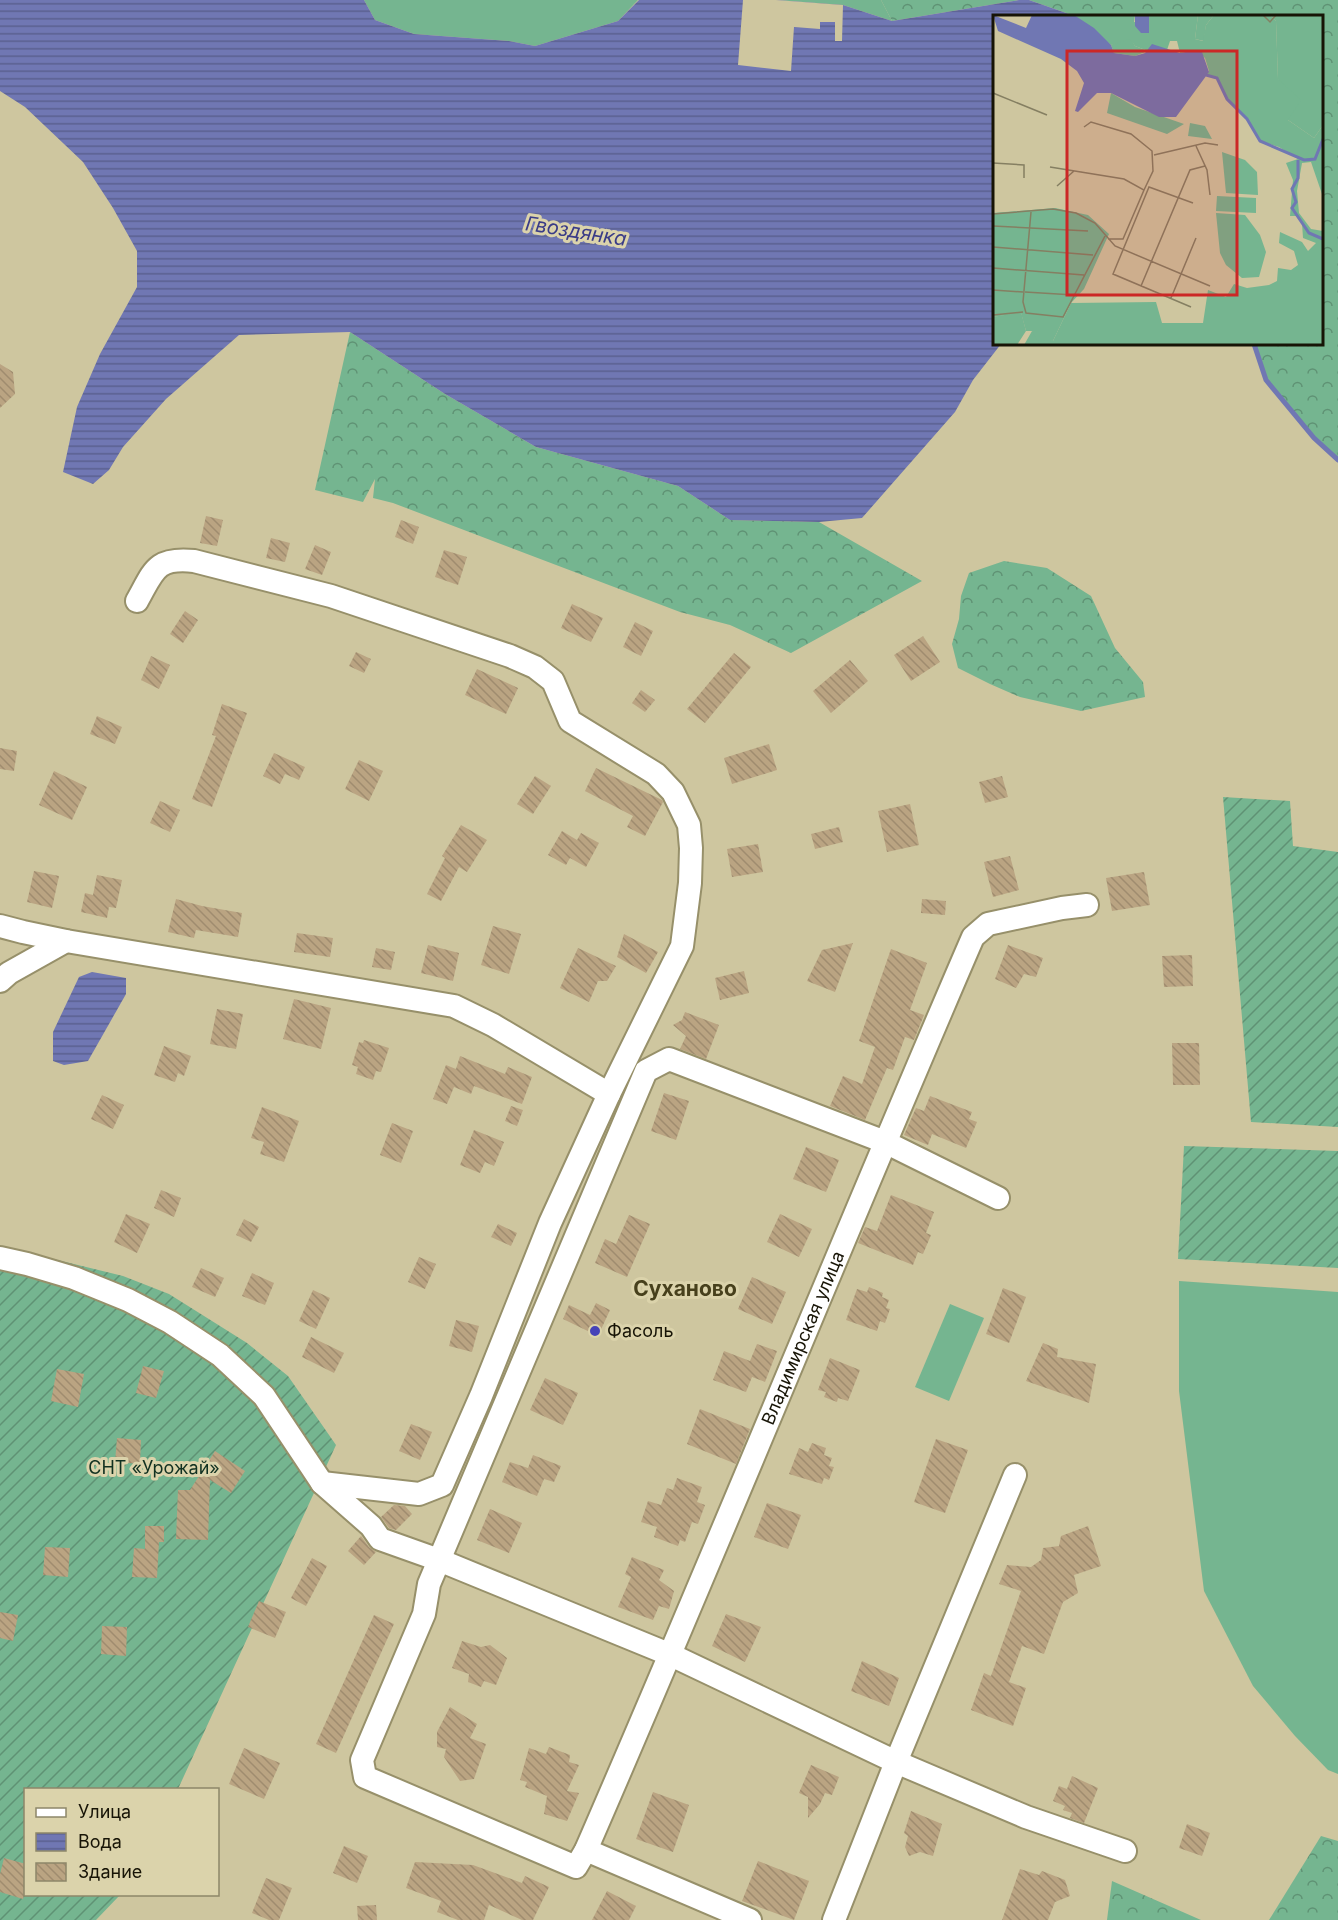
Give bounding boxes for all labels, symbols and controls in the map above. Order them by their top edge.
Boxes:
inset map [993,15,1323,345]
water label: Гвоздянка [524,211,628,251]
street label: Владимирская улица [757,1248,848,1428]
district label: Суханово [633,1276,737,1301]
place label: Фасоль [607,1320,674,1341]
marker: Фасоль [588,1324,602,1338]
park label: СНТ «Урожай» [88,1457,220,1478]
legend [24,1788,219,1896]
text: Улица [78,1801,131,1822]
text: Вода [78,1831,122,1852]
text: Здание [78,1861,142,1882]

